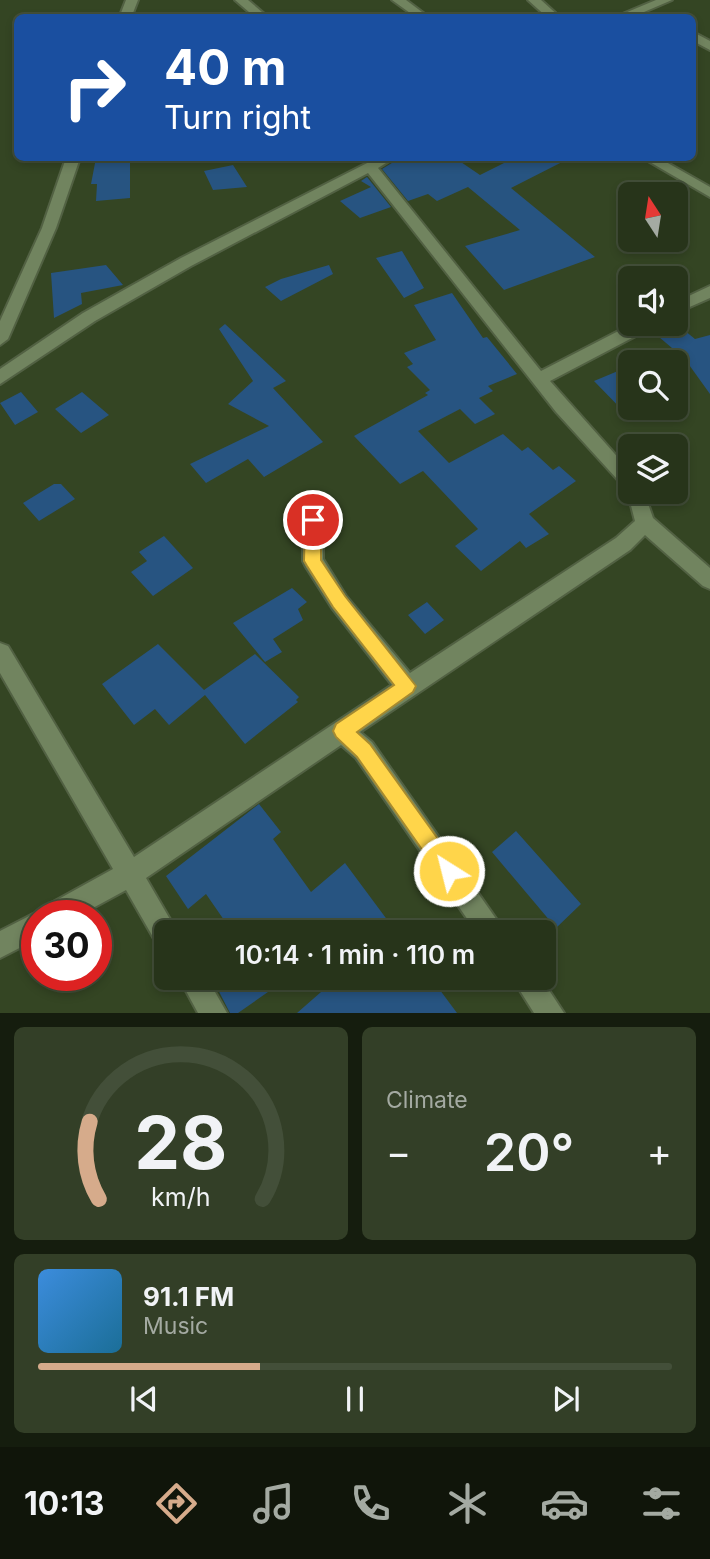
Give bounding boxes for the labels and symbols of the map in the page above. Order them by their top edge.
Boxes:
north arrow [618,182,688,252]
pin [283,490,343,550]
position arrow [412,834,486,908]
speed limit sign: 30 [21,900,112,991]

